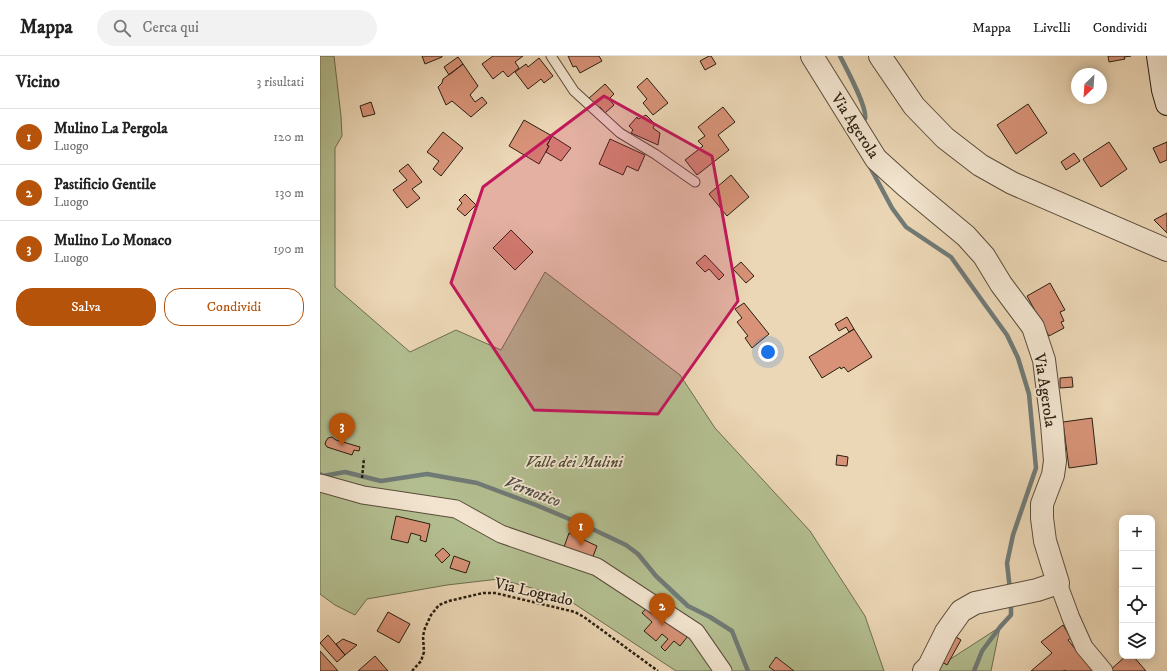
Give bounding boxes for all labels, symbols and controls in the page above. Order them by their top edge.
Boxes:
search box [97,10,377,46]
text: Mappa [20,16,73,39]
icon: search [111,17,133,39]
text: Cerca qui [143,18,199,37]
text: Mappa [972,19,1011,37]
text: Livelli [1033,19,1071,37]
text: Condividi [1093,19,1147,37]
north arrow [1071,68,1107,104]
text: Vicino [16,71,60,93]
text: 3 risultati [257,74,304,90]
street label: Via Agerola [826,88,884,162]
text: Mulino La Pergola [54,119,168,138]
text: 1 [27,129,31,145]
text: 120 m [273,129,304,145]
text: Luogo [54,138,89,154]
text: Pastificio Gentile [54,175,156,194]
text: 2 [26,185,32,201]
text: 130 m [275,185,304,201]
text: Luogo [54,194,89,210]
text: Mulino Lo Monaco [54,231,171,250]
text: 3 [27,241,31,257]
text: 190 m [273,241,304,257]
text: Luogo [54,250,89,266]
button: Salva [16,288,156,326]
button: Condividi [164,288,304,326]
your location [758,342,778,362]
street label: Via Agerola [1029,351,1061,429]
pin: 3 [329,413,355,446]
park label: Valle dei Mulini [525,452,623,472]
water label: Vernotico [501,471,564,513]
pin: 1 [568,513,594,546]
map controls [1119,515,1155,659]
button: + [1119,515,1155,551]
button: − [1119,551,1155,587]
street label: Via Logrado [492,573,575,611]
button: locate [1119,587,1155,623]
pin: 2 [649,593,675,626]
button: layers [1119,623,1155,659]

